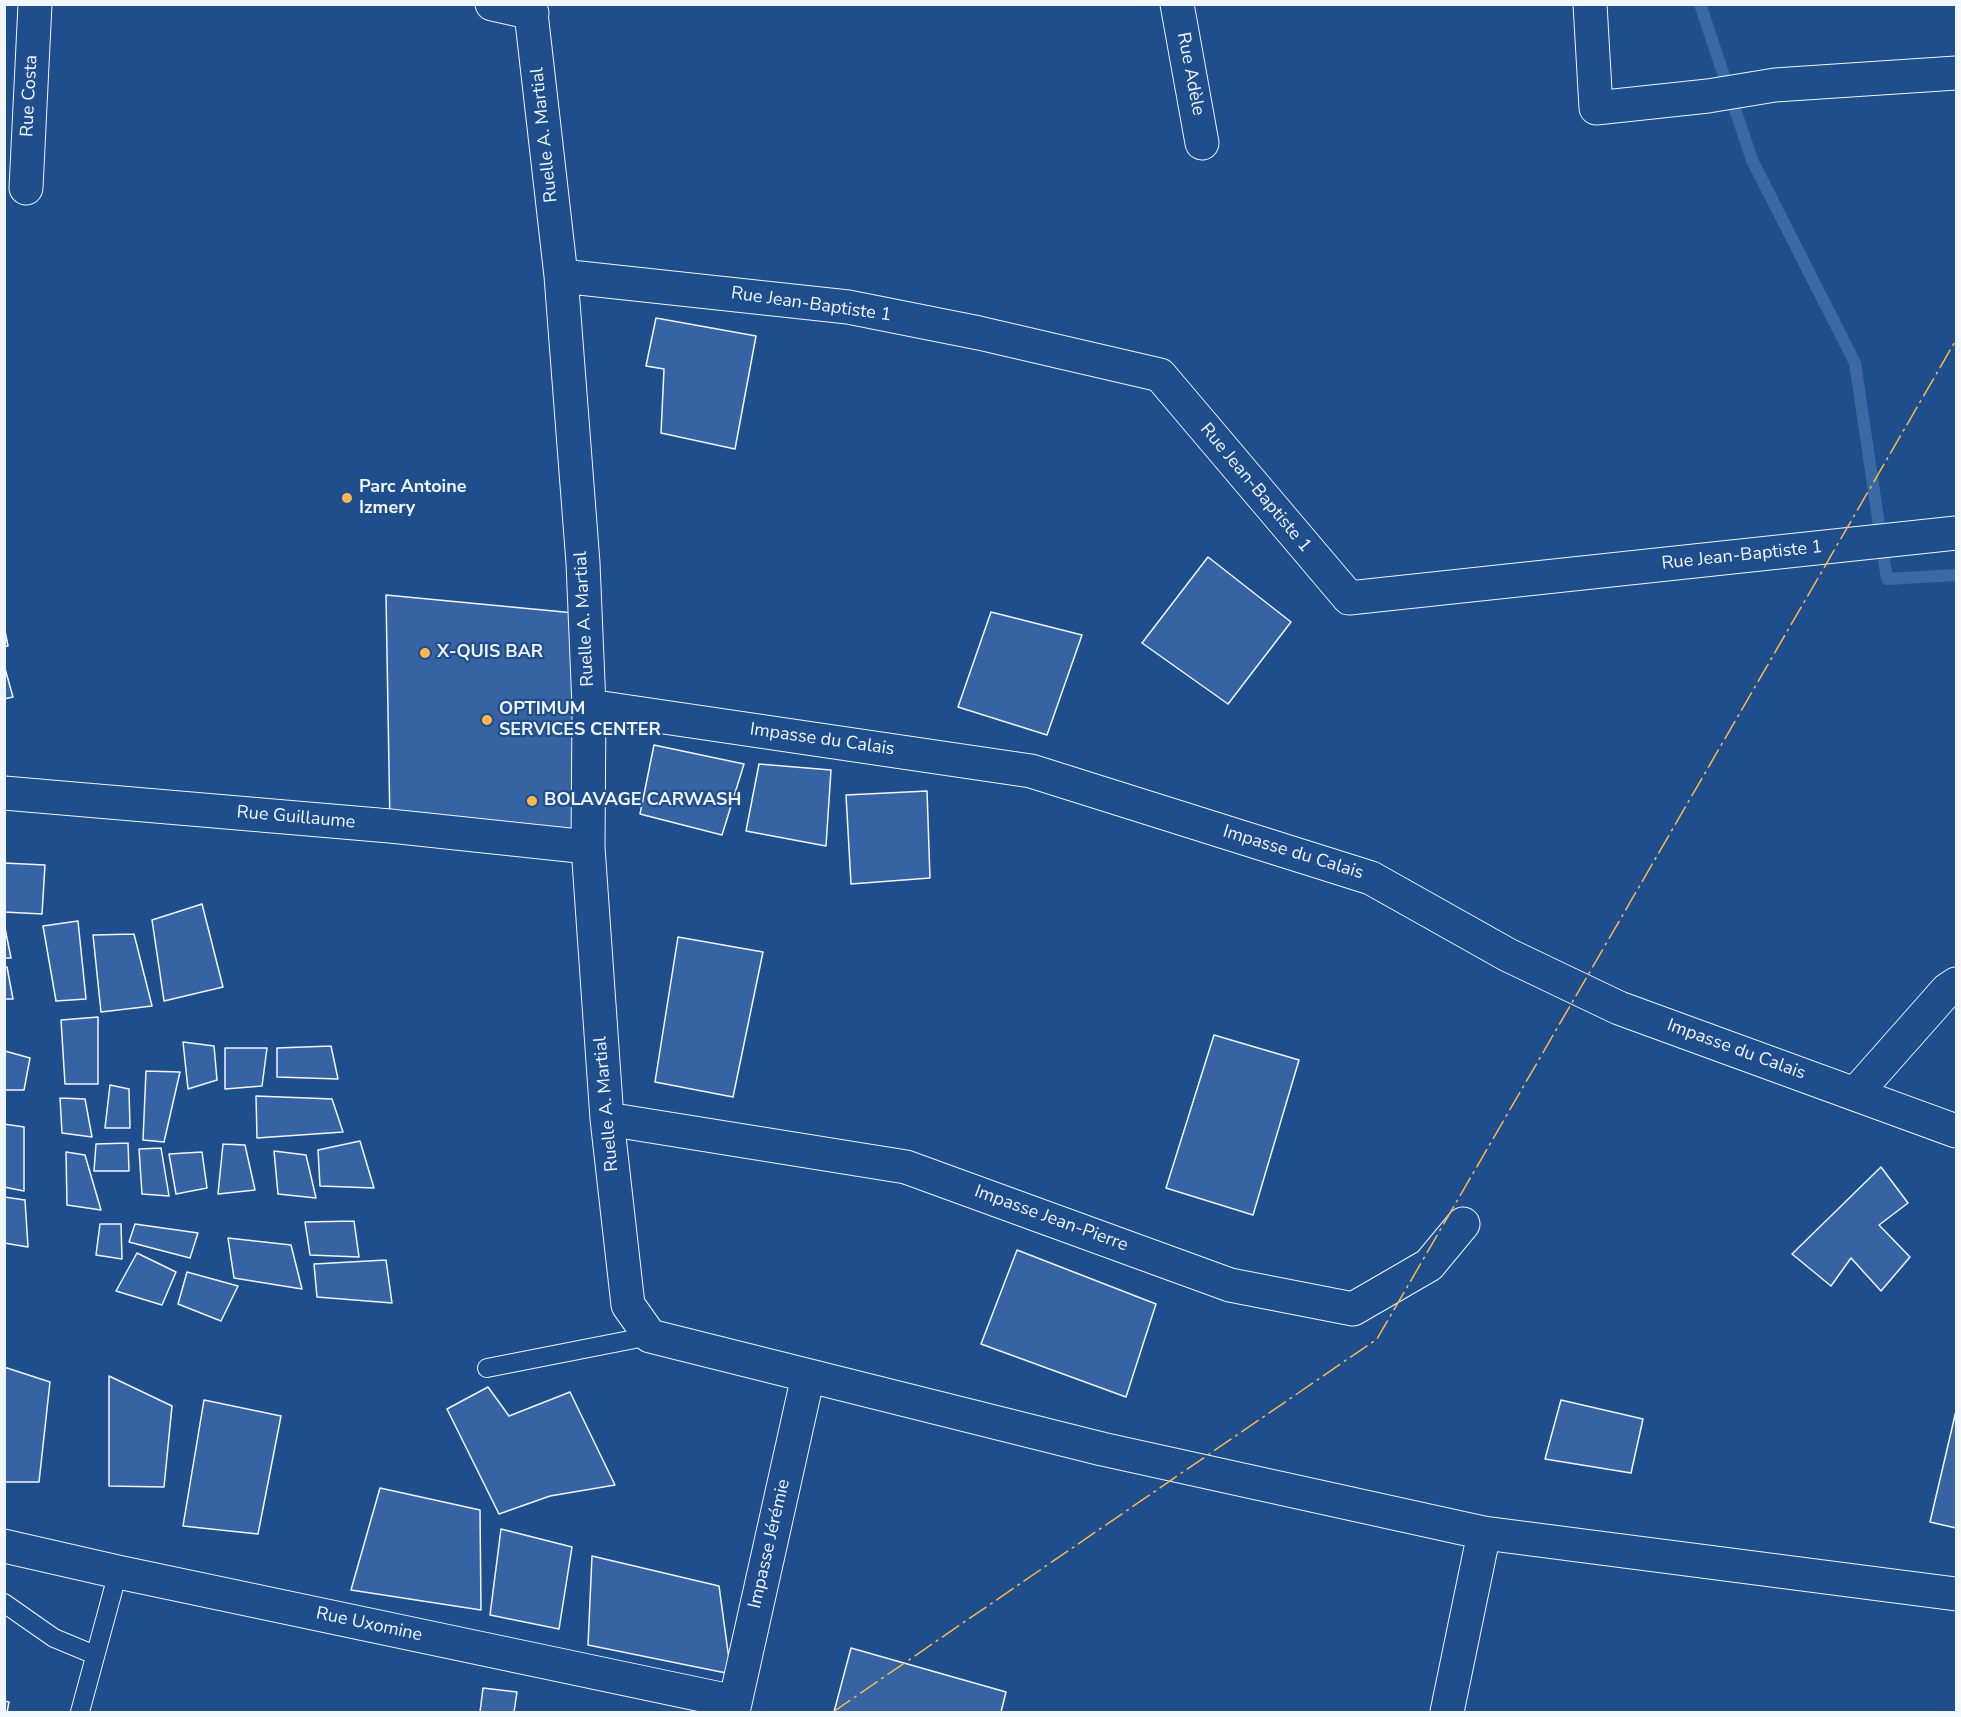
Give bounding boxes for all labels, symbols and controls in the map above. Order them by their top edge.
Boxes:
street label: Rue Adèle [1171,31,1209,117]
street label: Rue Costa [17,54,43,138]
street label: Ruelle A. Martial [527,66,563,204]
street label: Rue Jean-Baptiste 1 [730,283,892,327]
street label: Rue Jean-Baptiste 1 [1195,419,1315,557]
place label: Parc Antoine Izmery [359,477,466,520]
marker: Parc Antoine Izmery [340,491,354,505]
street label: Rue Jean-Baptiste 1 [1661,537,1823,575]
street label: Ruelle A. Martial [571,551,599,687]
place label: X-QUIS BAR [437,642,543,664]
marker: X-QUIS BAR [418,646,432,660]
place label: OPTIMUM SERVICES CENTER [499,699,661,742]
marker: OPTIMUM SERVICES CENTER [480,713,494,727]
street label: Impasse du Calais [748,719,896,761]
place label: BOLAVAGE CARWASH [544,790,741,812]
marker: BOLAVAGE CARWASH [525,794,539,808]
street label: Rue Guillaume [236,802,356,834]
street label: Impasse du Calais [1220,821,1366,885]
street label: Impasse du Calais [1664,1015,1808,1085]
street label: Ruelle A. Martial [590,1035,624,1173]
street label: Impasse Jean-Pierre [971,1181,1131,1257]
street label: Impasse Jérémie [745,1477,795,1611]
street label: Rue Uxomine [314,1603,424,1647]

